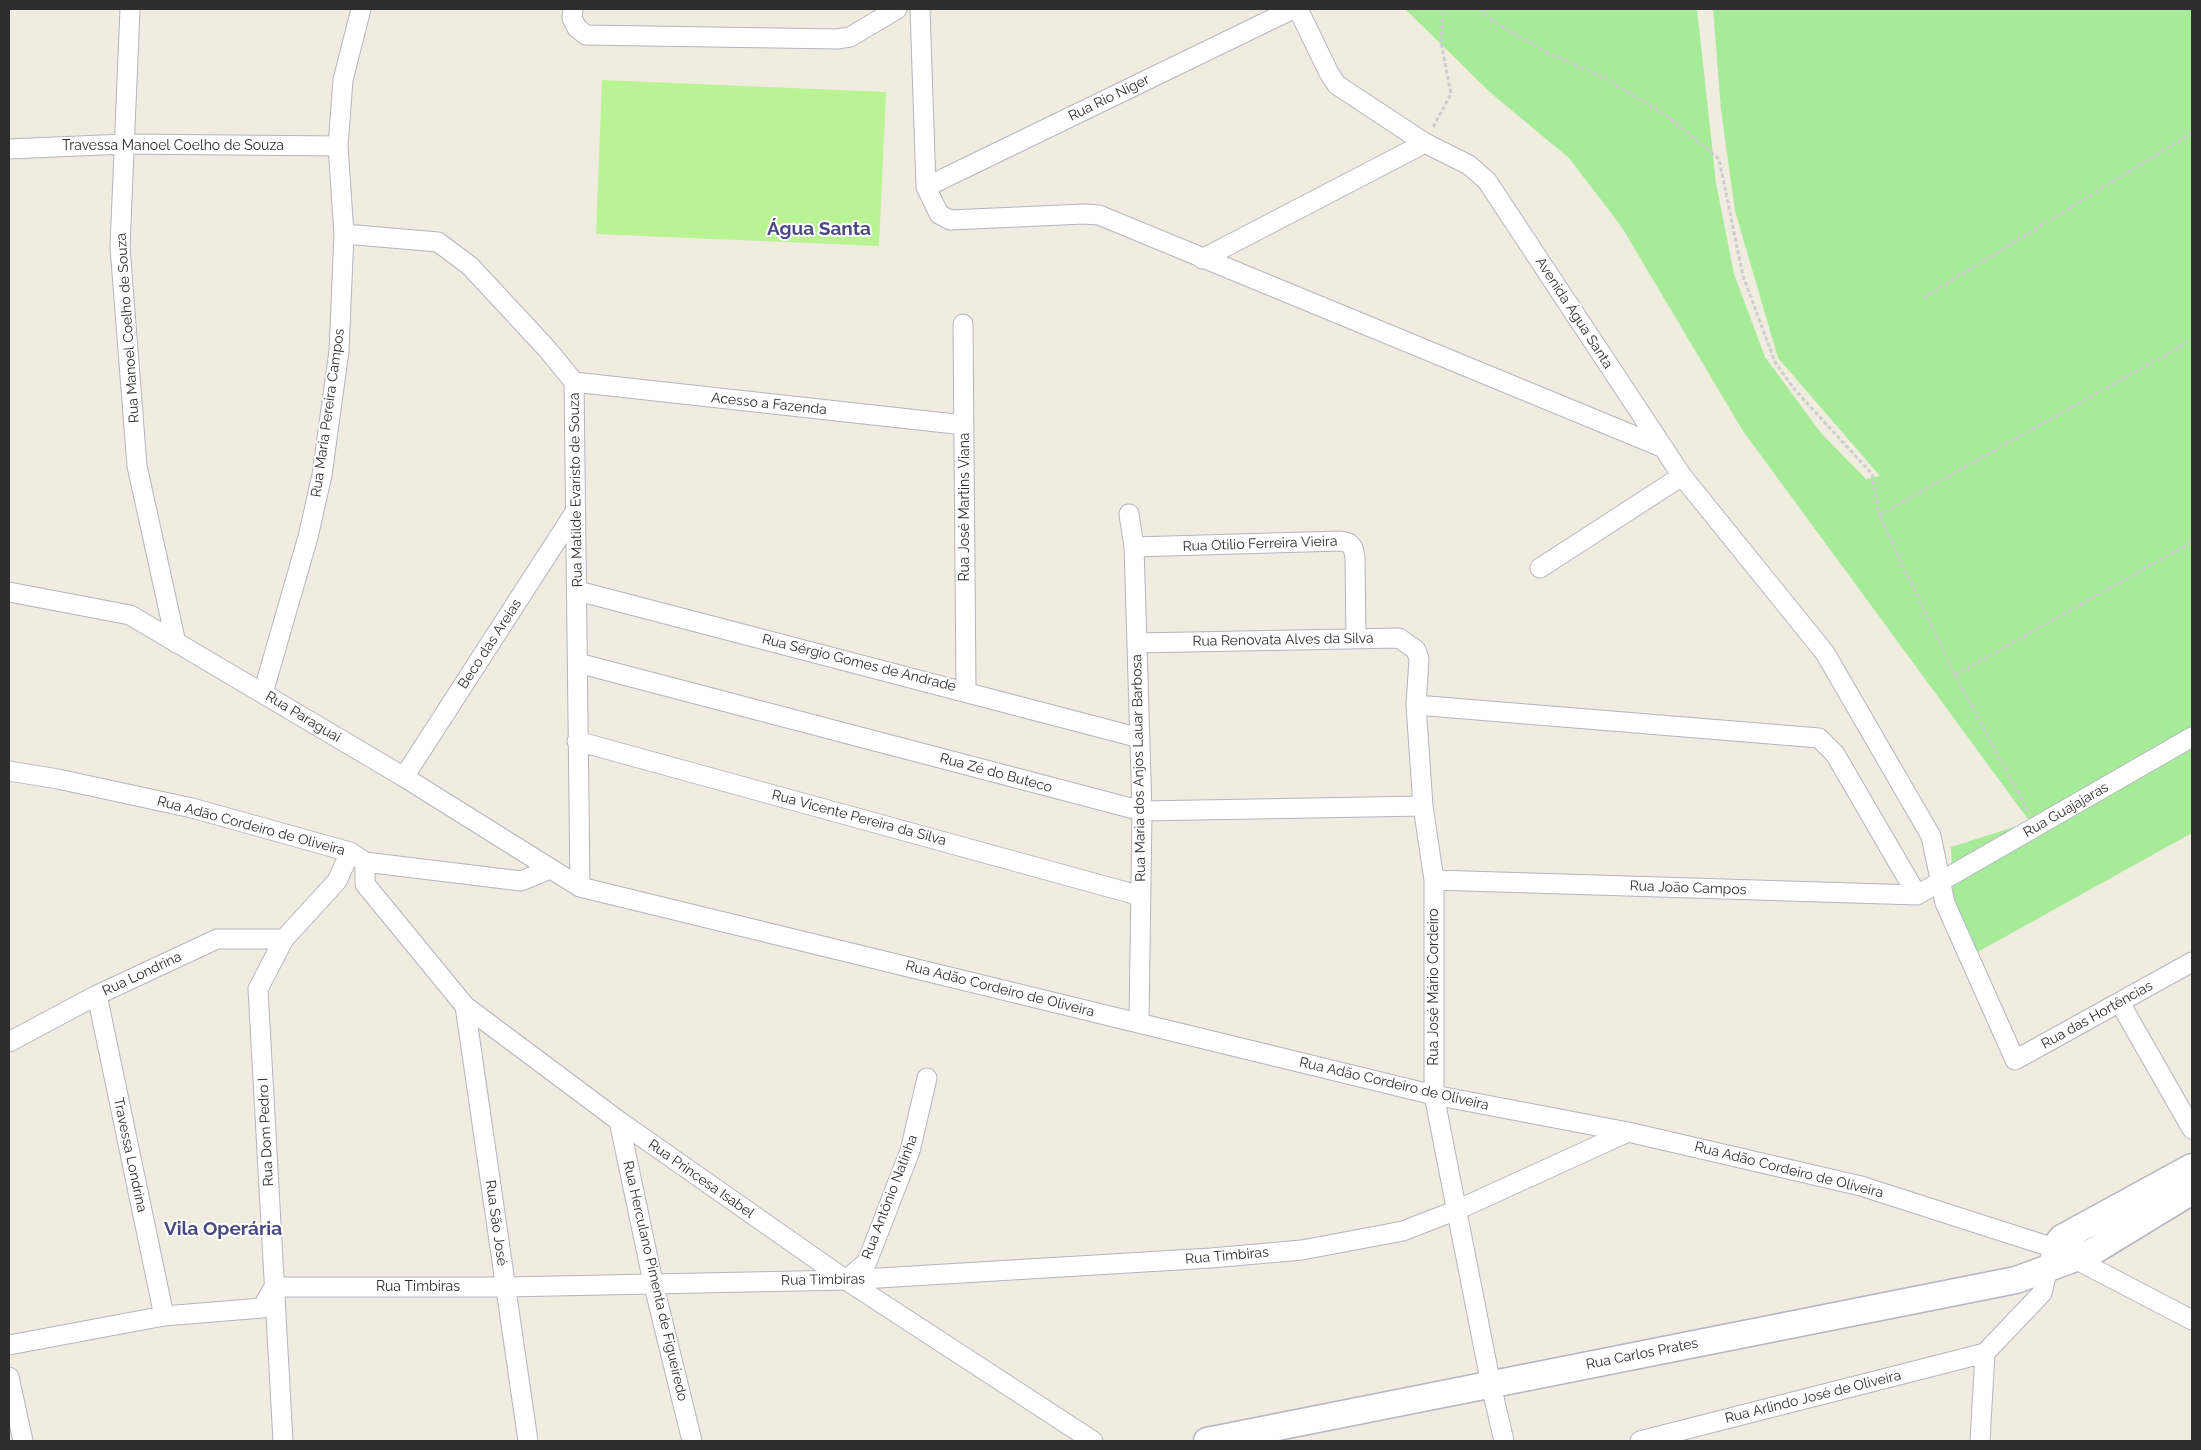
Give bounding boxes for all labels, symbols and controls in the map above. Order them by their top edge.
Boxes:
street label: Rua Rio Níger [1066,71,1152,125]
street label: Travessa Manoel Coelho de Souza [62,138,284,154]
district label: Água Santa [767,218,871,240]
street label: Rua Manoel Coelho de Souza [113,232,143,424]
street label: Avenida Água Santa [1532,254,1616,372]
street label: Rua Maria Pereira Campos [308,328,348,498]
street label: Acesso a Fazenda [710,390,828,418]
street label: Rua Matilde Evaristo de Souza [566,392,586,588]
street label: Rua José Martins Viana [957,432,973,582]
street label: Rua Otilio Ferreira Vieira [1182,533,1338,555]
street label: Beco das Areias [455,596,525,692]
street label: Rua Renovata Alves da Silva [1192,630,1374,650]
street label: Rua Sérgio Gomes de Andrade [760,631,958,695]
street label: Rua Maria dos Anjos Lauar Barbosa [1129,654,1149,882]
street label: Rua Paraguai [262,688,344,746]
street label: Rua Zé do Buteco [938,750,1054,796]
street label: Rua Guajajaras [2021,779,2111,841]
street label: Rua Vicente Pereira da Silva [770,787,948,849]
street label: Rua Adão Cordeiro de Oliveira [155,793,347,859]
street label: Rua João Campos [1629,878,1747,898]
street label: Rua José Mário Cordeiro [1426,908,1442,1066]
street label: Rua Londrina [100,948,184,1000]
street label: Rua Adão Cordeiro de Oliveira [904,957,1096,1021]
street label: Rua das Hortências [2038,977,2156,1053]
street label: Rua Adão Cordeiro de Oliveira [1298,1054,1490,1114]
street label: Rua Dom Pedro I [255,1077,277,1187]
street label: Travessa Londrina [110,1096,150,1214]
street label: Rua Antônio Natinha [858,1132,922,1262]
street label: Rua Princesa Isabel [645,1136,757,1222]
street label: Rua Adão Cordeiro de Oliveira [1693,1138,1885,1202]
street label: Rua Herculano Pimenta de Figueiredo [619,1159,691,1403]
street label: Rua São José [482,1179,510,1267]
district label: Vila Operária [164,1218,282,1240]
street label: Rua Timbiras [1184,1244,1270,1268]
street label: Rua Timbiras [781,1271,865,1289]
street label: Rua Timbiras [376,1279,460,1295]
street label: Rua Carlos Prates [1585,1335,1699,1373]
street label: Rua Arlindo José de Oliveira [1723,1367,1903,1427]

